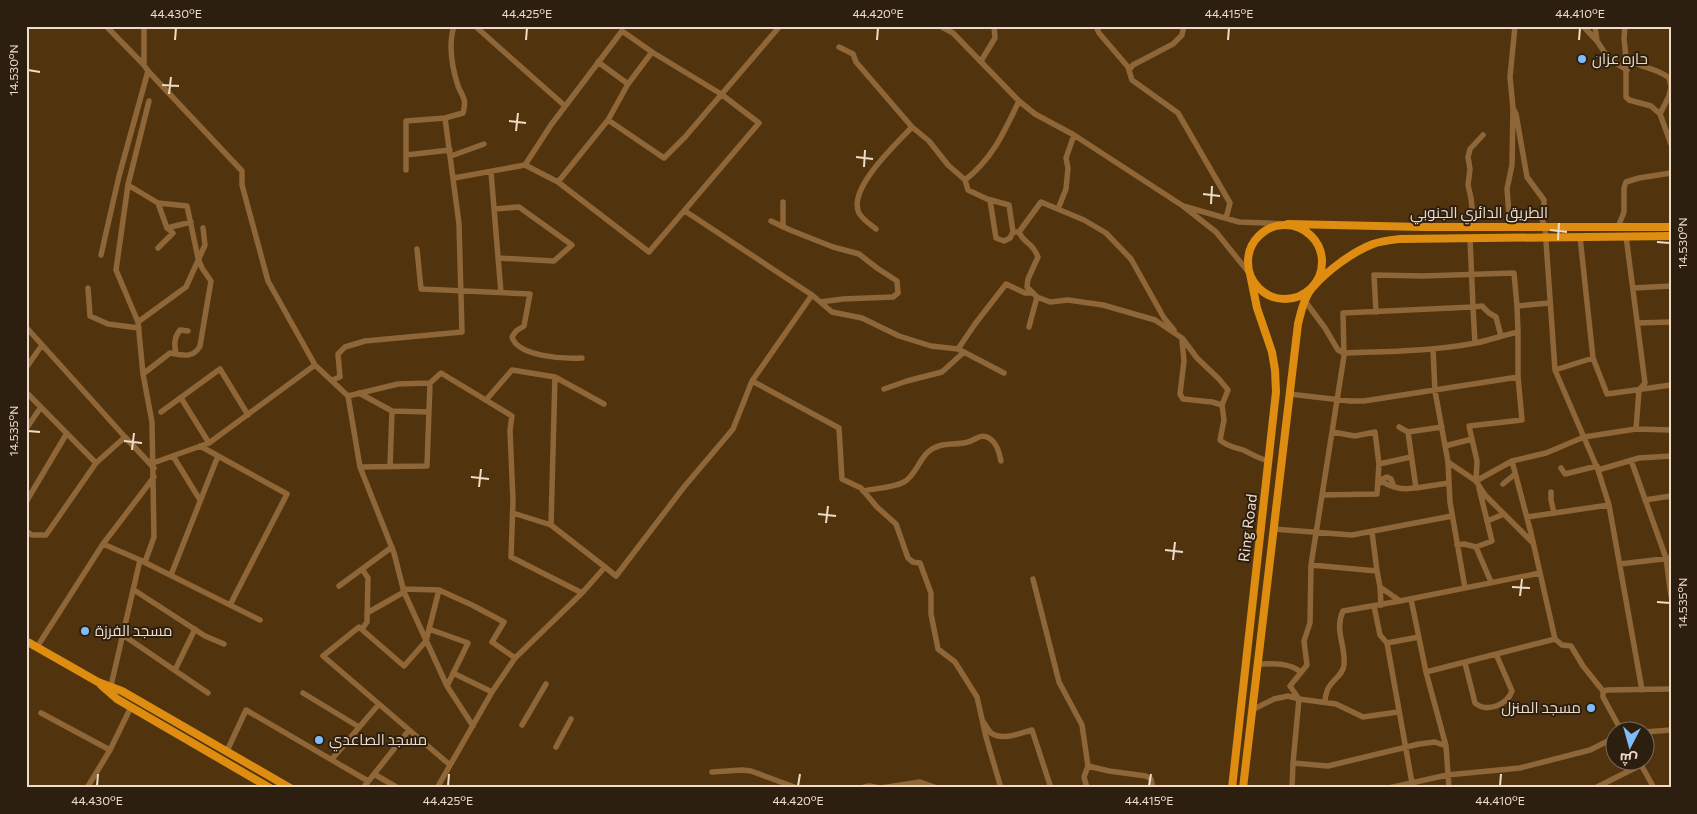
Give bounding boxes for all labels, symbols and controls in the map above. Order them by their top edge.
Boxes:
text: 44.430°E [150,6,202,20]
text: 44.425°E [502,6,552,20]
text: 44.420°E [852,6,904,20]
text: 44.415°E [1205,6,1253,20]
text: 44.410°E [1555,6,1605,20]
text: 14.530°N [6,44,20,96]
place label: حاره عزان [1592,49,1648,69]
marker: حاره عزان [1576,53,1588,65]
street label: الطريق الدائري الجنوبي [1410,203,1548,225]
text: 14.530°N [1675,217,1689,269]
text: 14.535°N [6,406,20,456]
street label: Ring Road [1234,493,1260,563]
text: 14.535°N [1675,578,1689,628]
place label: مسجد الفرزة [95,621,172,640]
marker: مسجد الفرزة [79,625,91,637]
place label: مسجد المنزل [1501,698,1581,717]
marker: مسجد المنزل [1585,702,1597,714]
north arrow [1604,722,1654,772]
place label: مسجد الصاعدي [329,730,427,752]
marker: مسجد الصاعدي [313,734,325,746]
text: ش [1619,749,1639,769]
text: 44.430°E [71,793,123,807]
text: 44.425°E [423,793,473,807]
text: 44.420°E [772,793,824,807]
text: 44.415°E [1125,793,1173,807]
text: 44.410°E [1475,793,1525,807]

